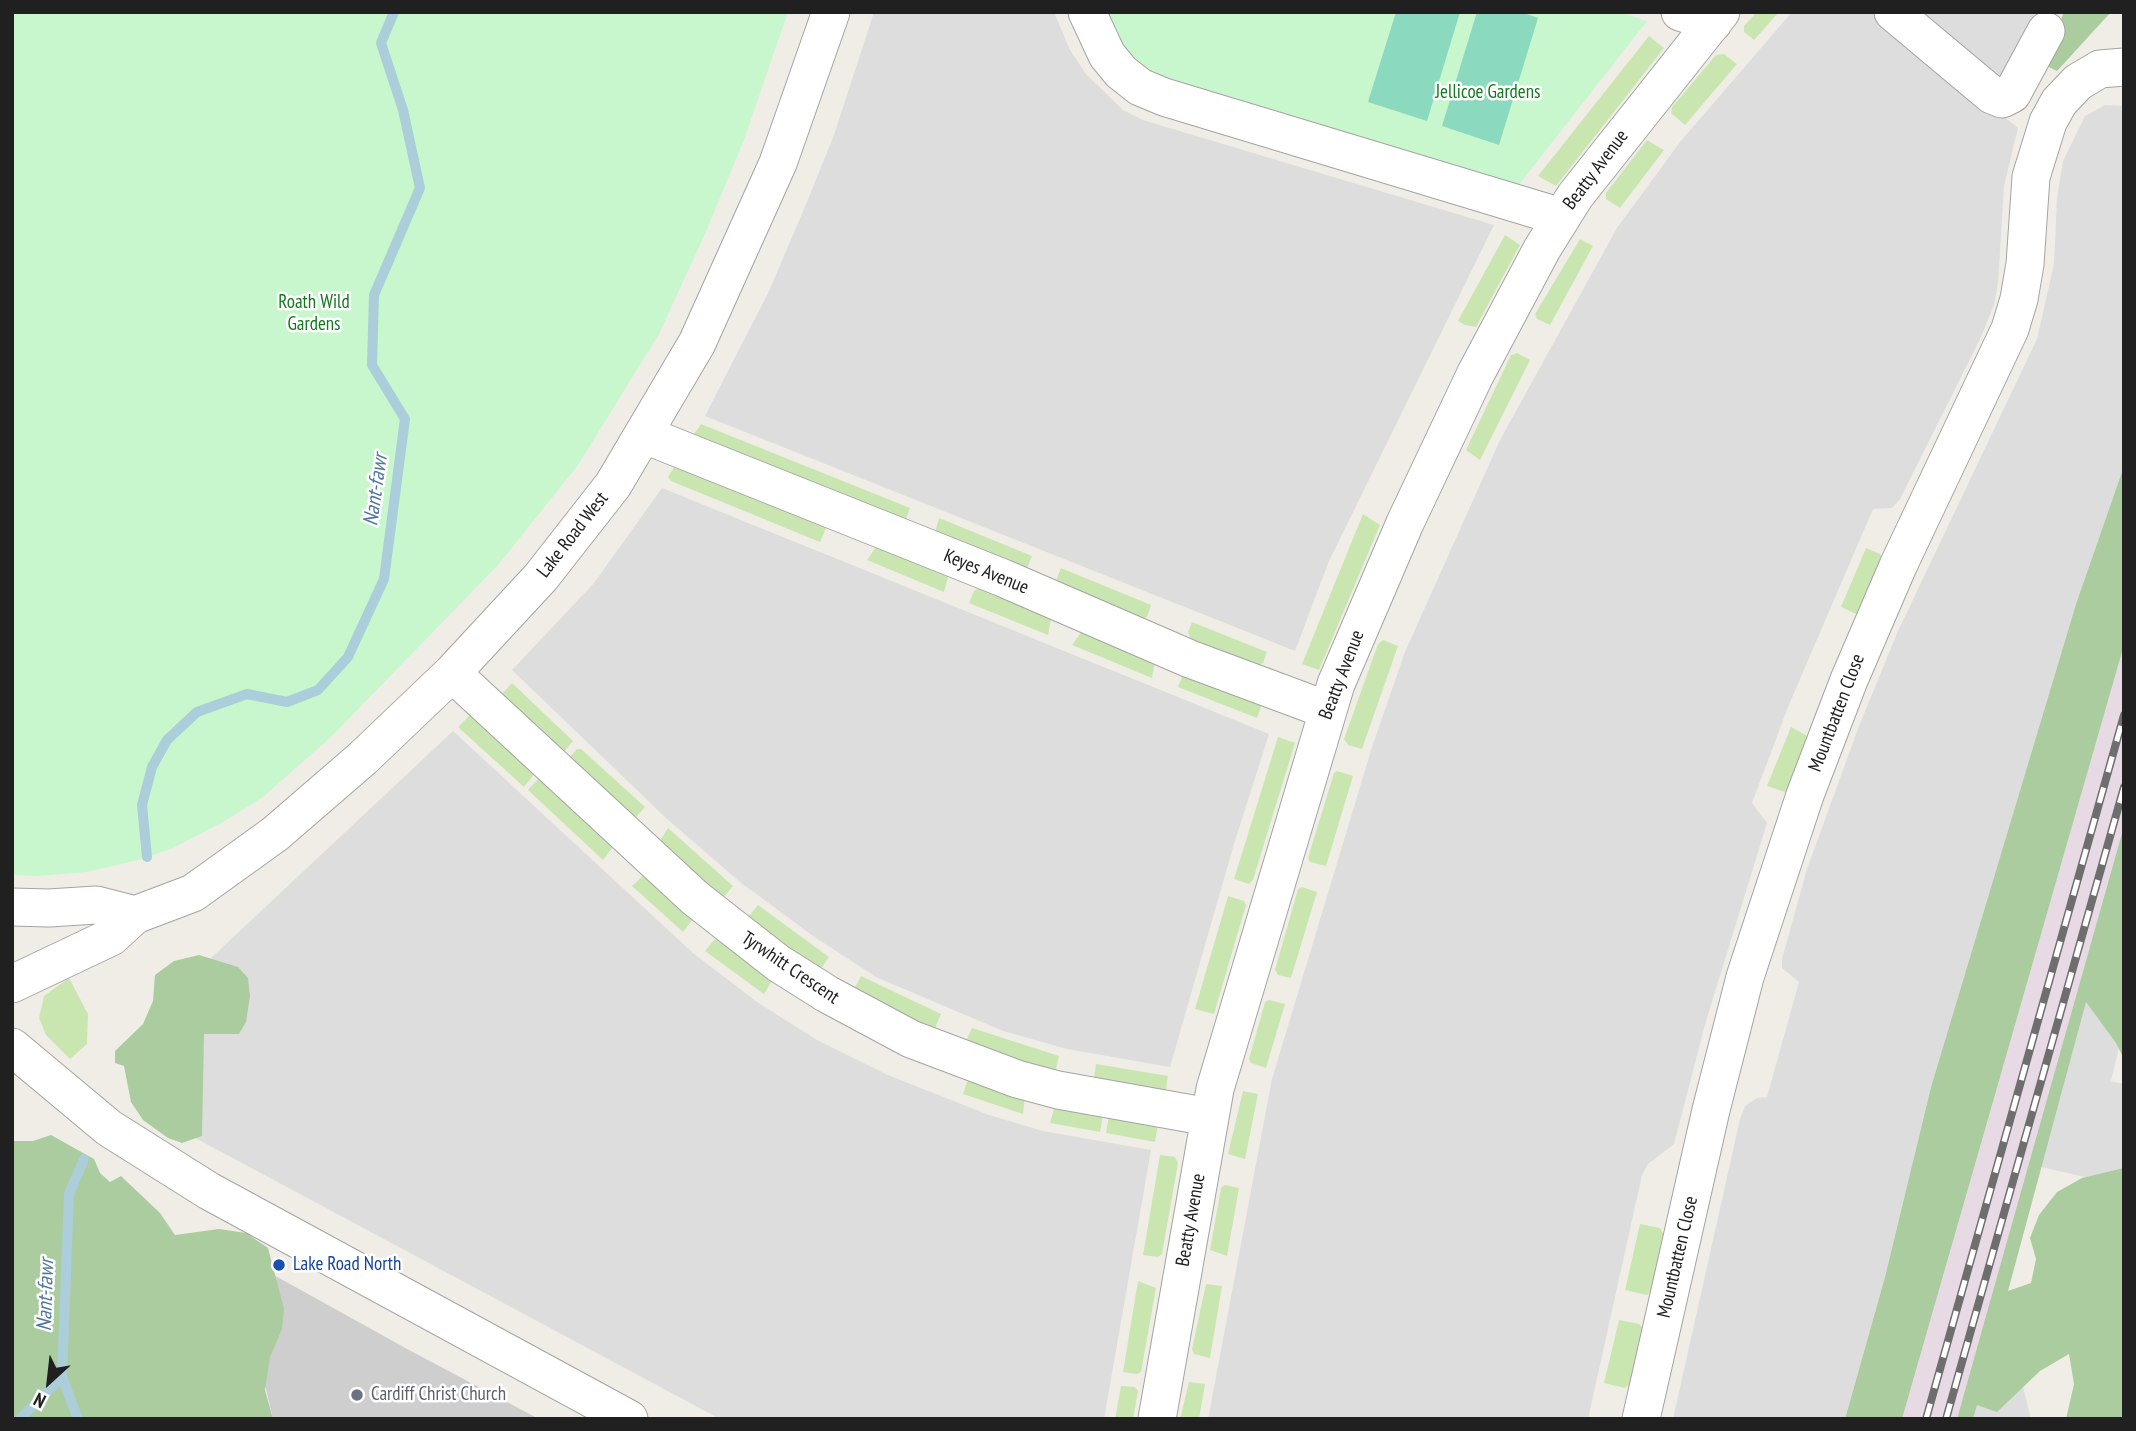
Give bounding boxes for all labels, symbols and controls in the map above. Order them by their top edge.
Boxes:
park label: Jellicoe Gardens [1436,82,1540,104]
street label: Beatty Avenue [1559,126,1633,214]
park label: Roath Wild Gardens [278,292,350,336]
water label: Nant-fawr [358,452,394,528]
street label: Lake Road West [533,488,613,582]
street label: Keyes Avenue [940,545,1032,599]
street label: Beatty Avenue [1315,627,1369,723]
street label: Mountbatten Close [1804,651,1870,775]
street label: Tyrwhitt Crescent [737,927,843,1009]
street label: Beatty Avenue [1172,1172,1210,1268]
street label: Mountbatten Close [1653,1194,1703,1320]
place label: Lake Road North [293,1254,401,1276]
marker: Lake Road North [271,1257,287,1273]
water label: Nant-fawr [32,1258,60,1332]
north arrow [14,1347,84,1417]
place label: Cardiff Christ Church [371,1384,506,1406]
marker: Cardiff Christ Church [349,1387,365,1403]
text: N [29,1388,49,1414]

